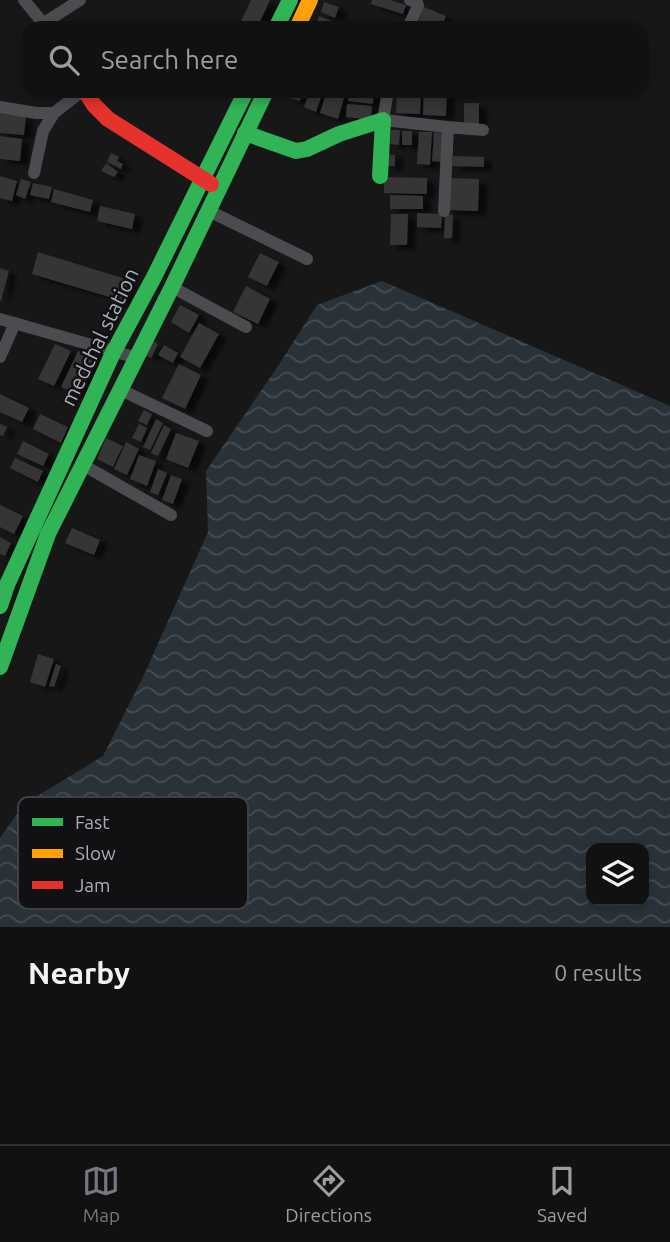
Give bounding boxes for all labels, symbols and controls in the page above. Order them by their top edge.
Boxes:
search box [21,21,649,98]
icon: search [45,41,83,79]
text: Search here [101,45,238,74]
street label: medchal station [55,264,143,410]
legend [18,797,248,909]
text: Fast [75,811,110,833]
text: Slow [75,842,116,864]
map controls [586,843,649,906]
button: layers [586,843,649,906]
text: Jam [75,874,111,896]
text: Nearby [28,956,130,990]
text: 0 results [554,960,642,985]
tab: Map [82,1162,120,1226]
tab: Directions [285,1162,372,1226]
tab: Saved [537,1162,588,1226]

